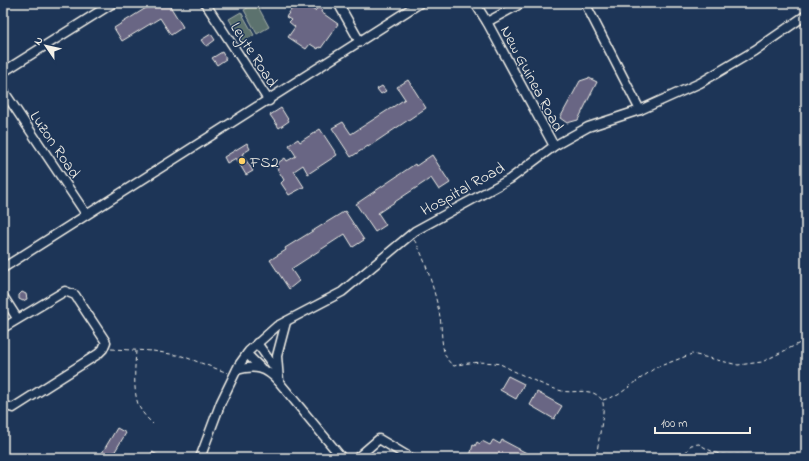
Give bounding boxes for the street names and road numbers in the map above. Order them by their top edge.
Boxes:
street label: Leyte Road [223,18,283,92]
street label: New Guinea Road [493,22,569,136]
street label: Luzon Road [23,107,86,184]
street label: Hospital Road [417,157,509,223]

